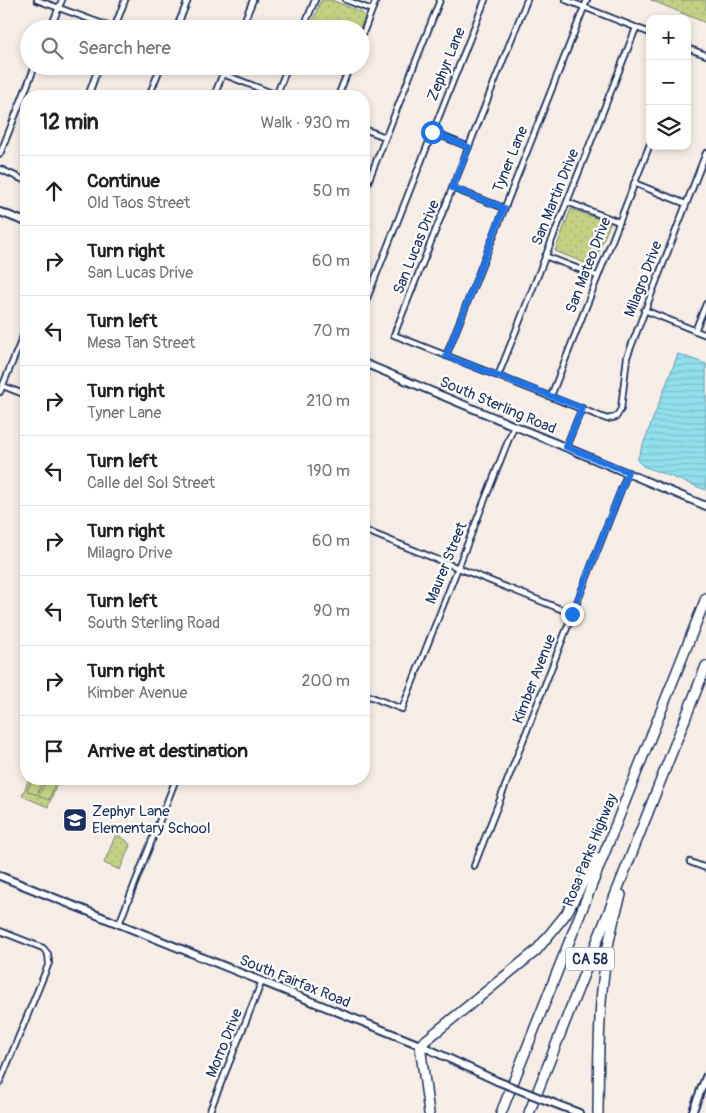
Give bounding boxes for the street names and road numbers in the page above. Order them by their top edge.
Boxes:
street label: Zephyr Lane [423,24,470,104]
street label: Tyner Lane [489,123,533,195]
street label: San Martin Drive [527,146,584,248]
street label: San Lucas Drive [389,197,444,297]
street label: San Mateo Drive [561,214,616,316]
street label: Milagro Drive [620,238,667,320]
street label: South Sterling Road [437,372,559,439]
street label: Maurer Street [421,519,472,607]
street label: Kimber Avenue [509,631,560,727]
street label: Rosa Parks Highway [559,790,622,910]
road number: CA 58 [566,948,614,971]
street label: South Fairfax Road [236,951,353,1012]
street label: Morro Drive [202,1005,247,1080]

